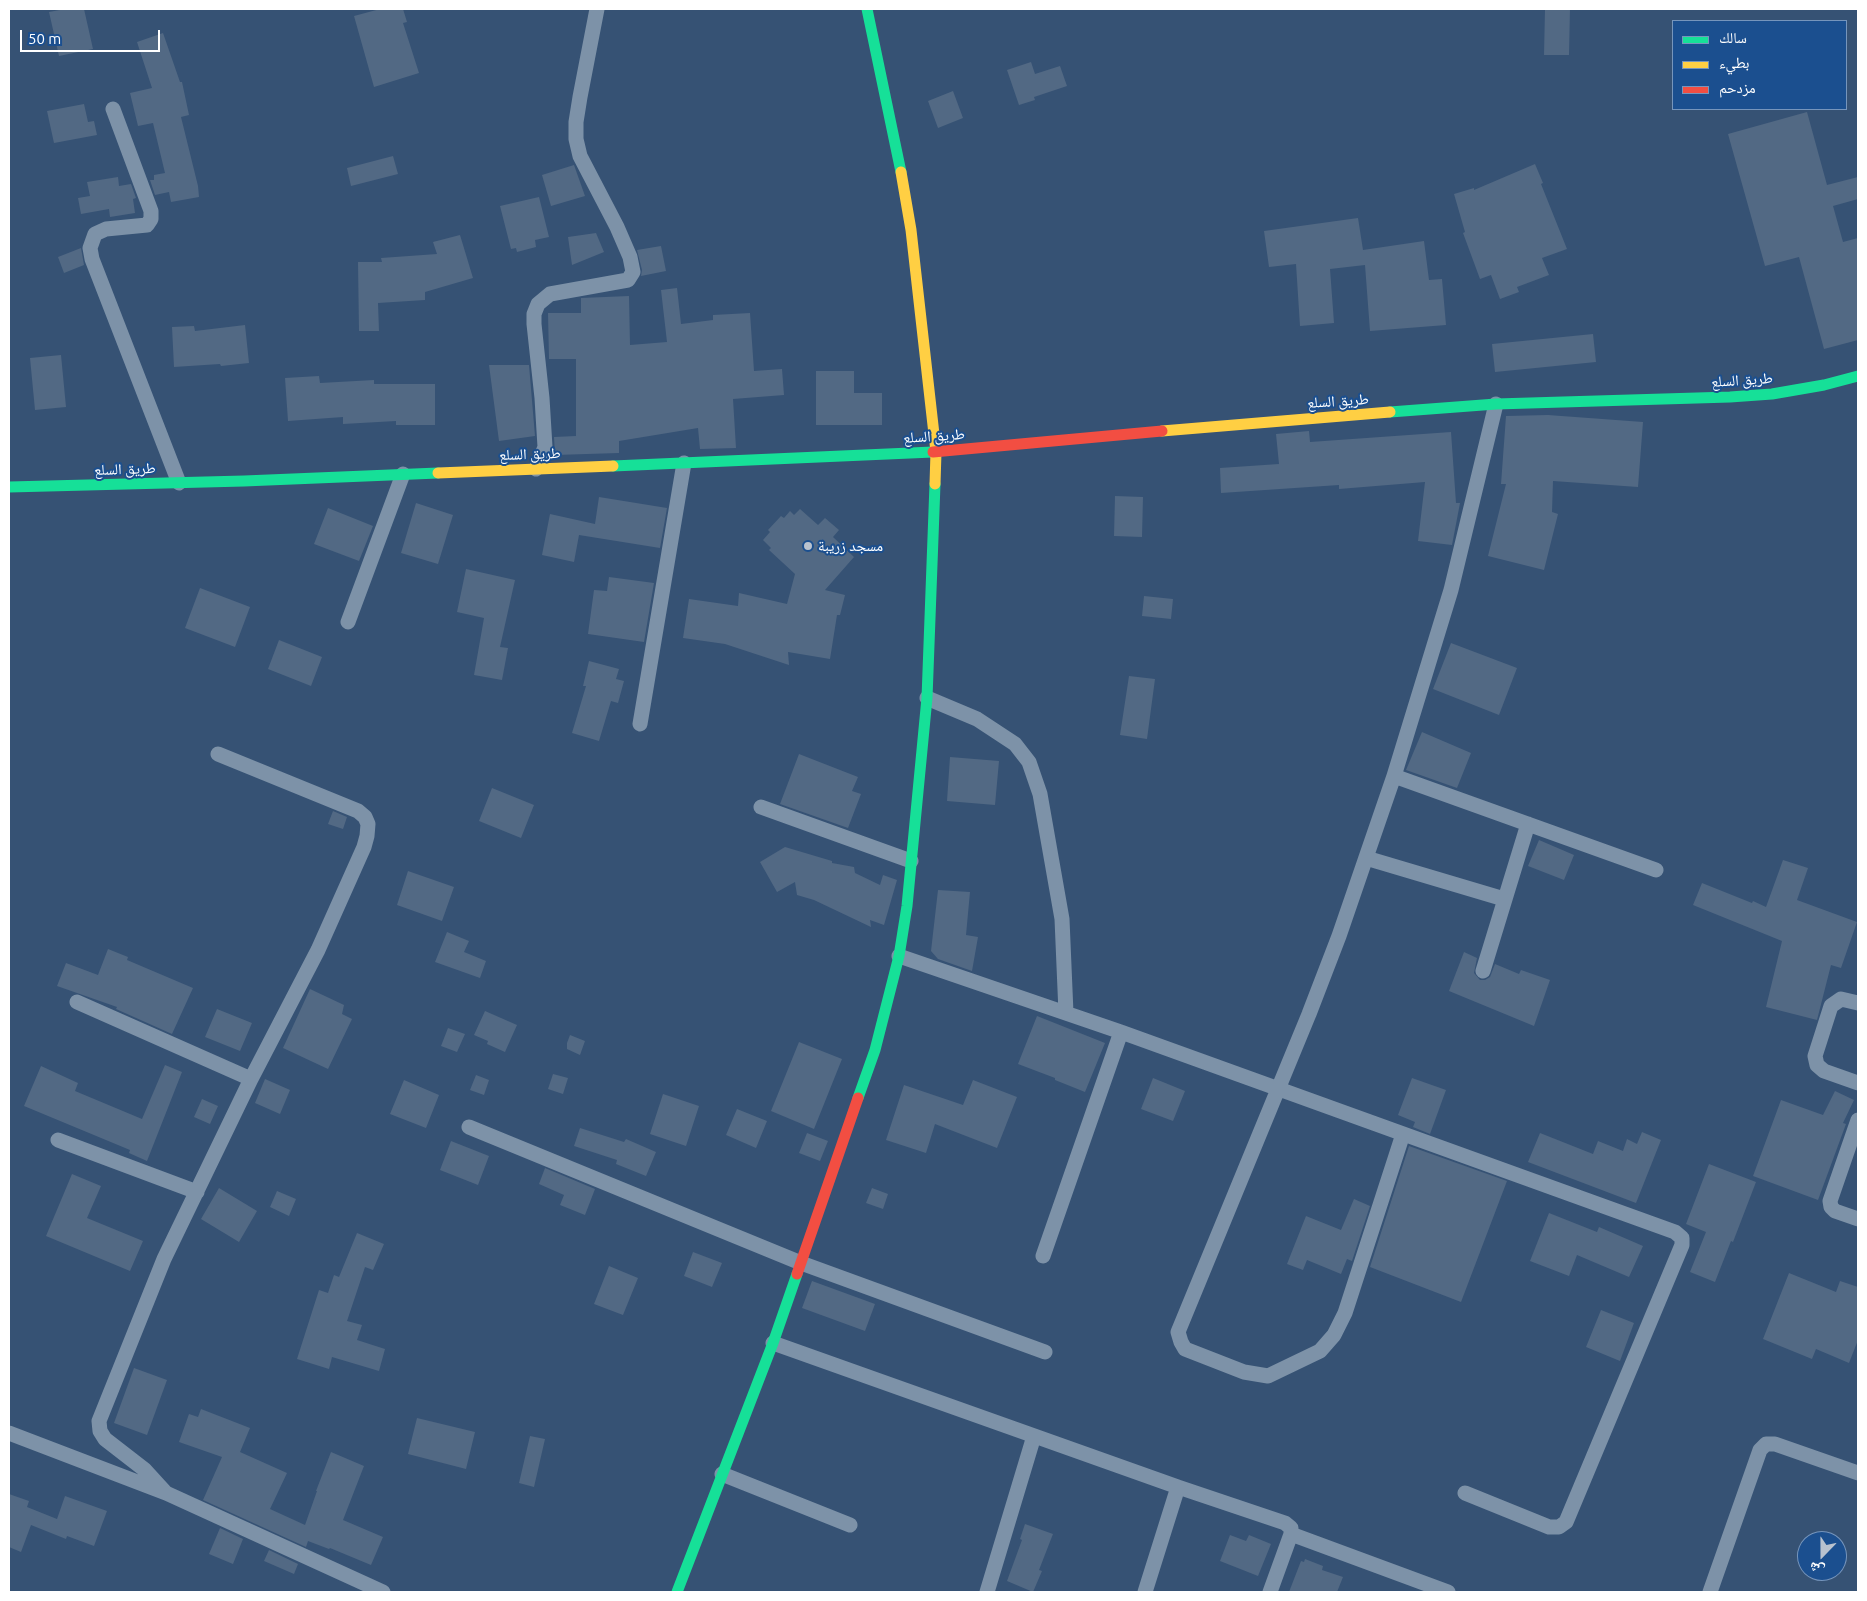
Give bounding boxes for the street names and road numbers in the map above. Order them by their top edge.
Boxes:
street label: طريق السلع [1711,369,1773,391]
street label: طريق السلع [1307,390,1369,412]
street label: طريق السلع [903,425,965,447]
street label: طريق السلع [499,444,561,464]
street label: طريق السلع [94,459,156,479]

